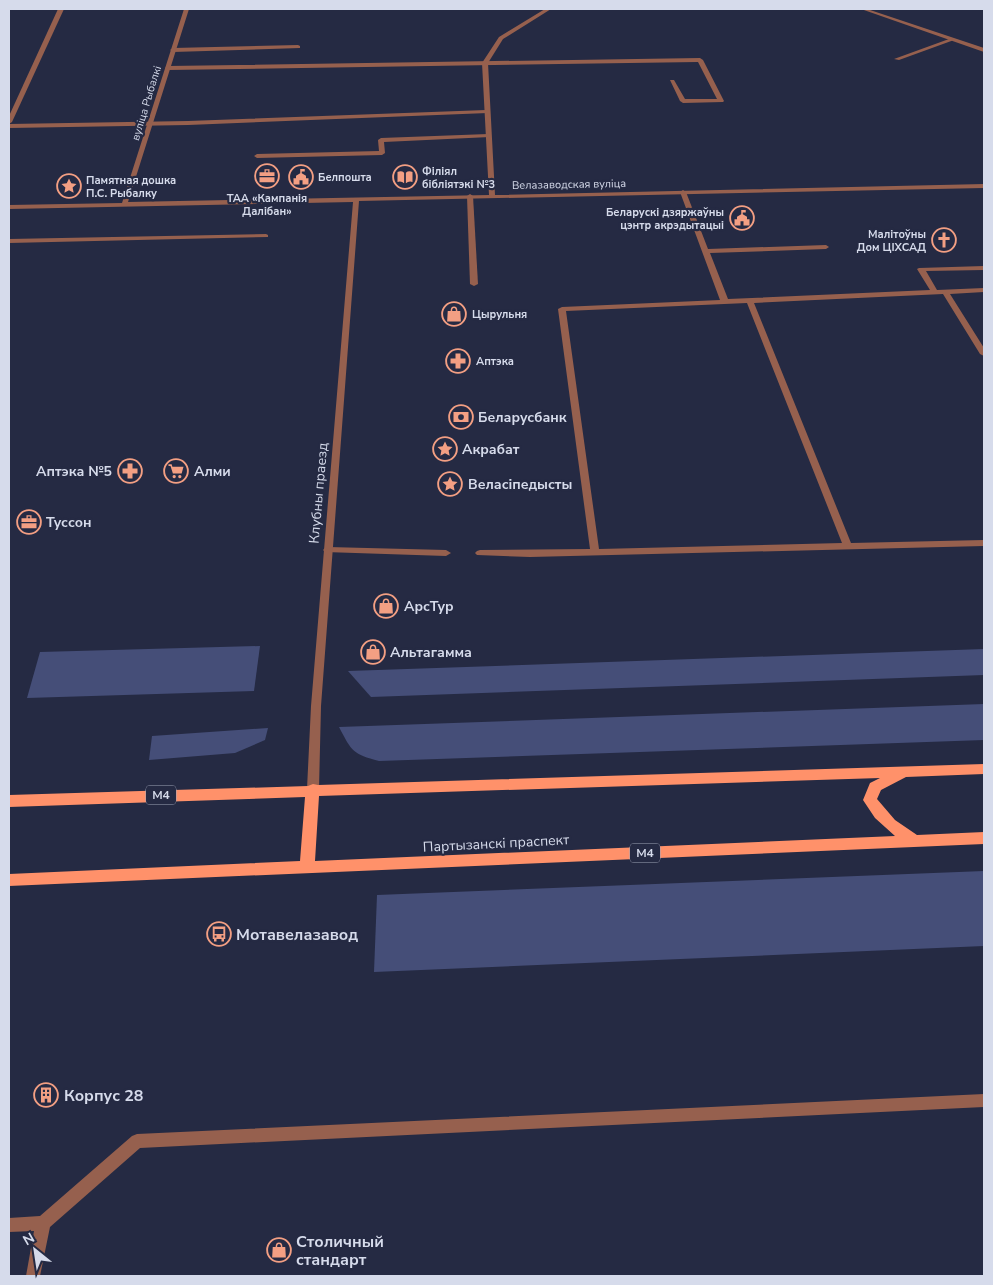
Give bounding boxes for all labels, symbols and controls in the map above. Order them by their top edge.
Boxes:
street label: вуліца Рыбалкі [128,64,165,142]
office icon: ТАА «Кампанія Далібан» [254,163,280,189]
public building icon: Белпошта [288,164,314,190]
library icon: Філіял бібліятэкі №3 [392,164,418,190]
place label: Філіял бібліятэкі №3 [422,164,495,192]
place label: Белпошта [318,170,372,185]
place icon: Памятная дошка П.С. Рыбалку [56,173,82,199]
place label: Памятная дошка П.С. Рыбалку [86,173,176,201]
street label: Велазаводская вуліца [512,176,626,193]
place label: ТАА «Кампанія Далібан» [227,191,307,219]
place label: Беларускі дзяржаўны цэнтр акрэдытацыі [606,205,724,233]
public building icon: Беларускі дзяржаўны цэнтр акрэдытацыі [729,205,755,231]
place label: Малітоўны Дом ЦІХСАД [857,227,926,255]
church icon: Малітоўны Дом ЦІХСАД [931,227,957,253]
shop icon: Цырульня [441,301,467,327]
place label: Цырульня [472,307,527,322]
pharmacy icon: Аптэка [445,348,471,374]
place label: Аптэка [476,354,514,369]
bank icon: Беларусбанк [448,404,474,430]
place label: Беларусбанк [478,408,567,427]
place icon: Акрабат [432,436,458,462]
place label: Акрабат [462,440,520,459]
street label: Клубны праезд [305,442,332,544]
pharmacy icon: Аптэка №5 [117,458,143,484]
supermarket icon: Алми [163,458,189,484]
place label: Аптэка №5 [36,462,112,481]
place label: Алми [194,462,231,481]
place icon: Веласіпедысты [437,471,463,497]
place label: Веласіпедысты [468,475,572,494]
office icon: Туссон [16,509,42,535]
place label: Туссон [46,513,91,532]
shop icon: АрсТур [373,593,399,619]
place label: АрсТур [404,597,454,616]
shop icon: Альтагамма [360,639,386,665]
place label: Альтагамма [390,643,472,662]
road number: М4 [146,786,176,804]
street label: Партызанскі праспект [422,830,570,857]
road number: М4 [630,844,660,862]
bus stop icon: Мотавелазавод [206,921,232,947]
place label: Мотавелазавод [236,924,358,946]
building icon: Корпус 28 [33,1082,59,1108]
place label: Корпус 28 [64,1085,143,1107]
north arrow [10,1225,60,1275]
text: N [19,1228,38,1250]
place label: Столичный стандарт [296,1231,384,1271]
shop icon: Столичный стандарт [266,1237,292,1263]

